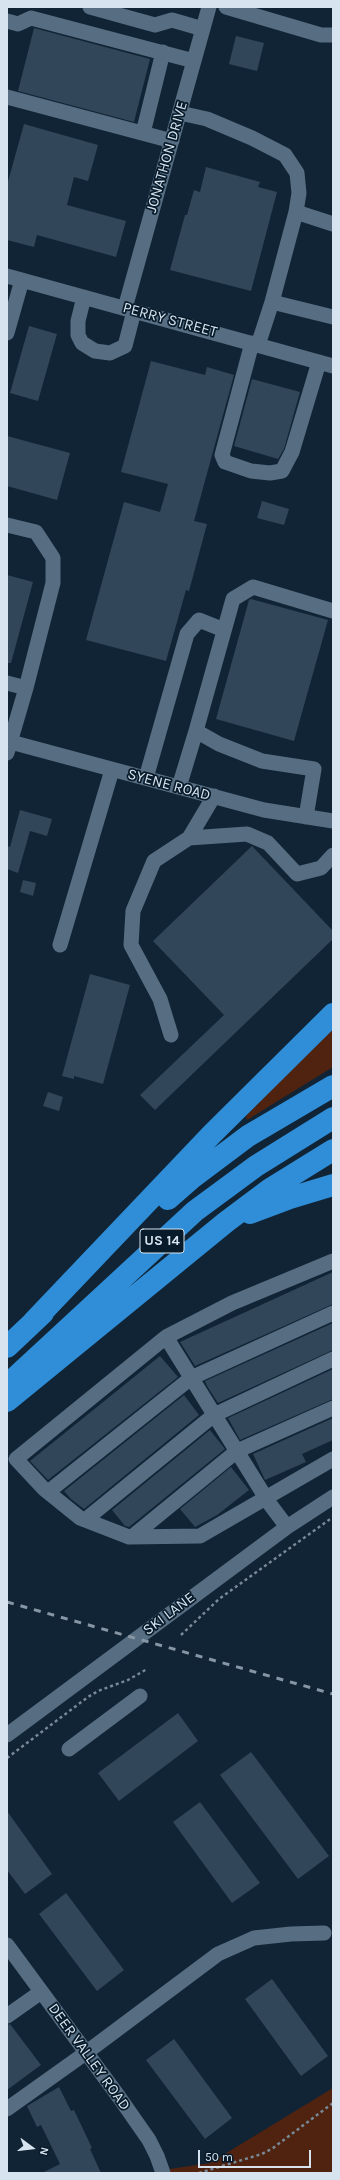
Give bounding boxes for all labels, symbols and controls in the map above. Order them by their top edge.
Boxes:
street label: JONATHON DRIVE [142,99,192,215]
street label: PERRY STREET [121,299,219,341]
street label: SYENE ROAD [126,765,212,805]
road number: US 14 [140,1229,184,1253]
street label: SKI LANE [140,1589,198,1639]
street label: DEER VALLEY ROAD [44,2000,134,2114]
north arrow [12,2128,52,2168]
scale bar [200,2142,313,2168]
text: N [37,2146,51,2157]
text: 50 m [205,2150,233,2164]

